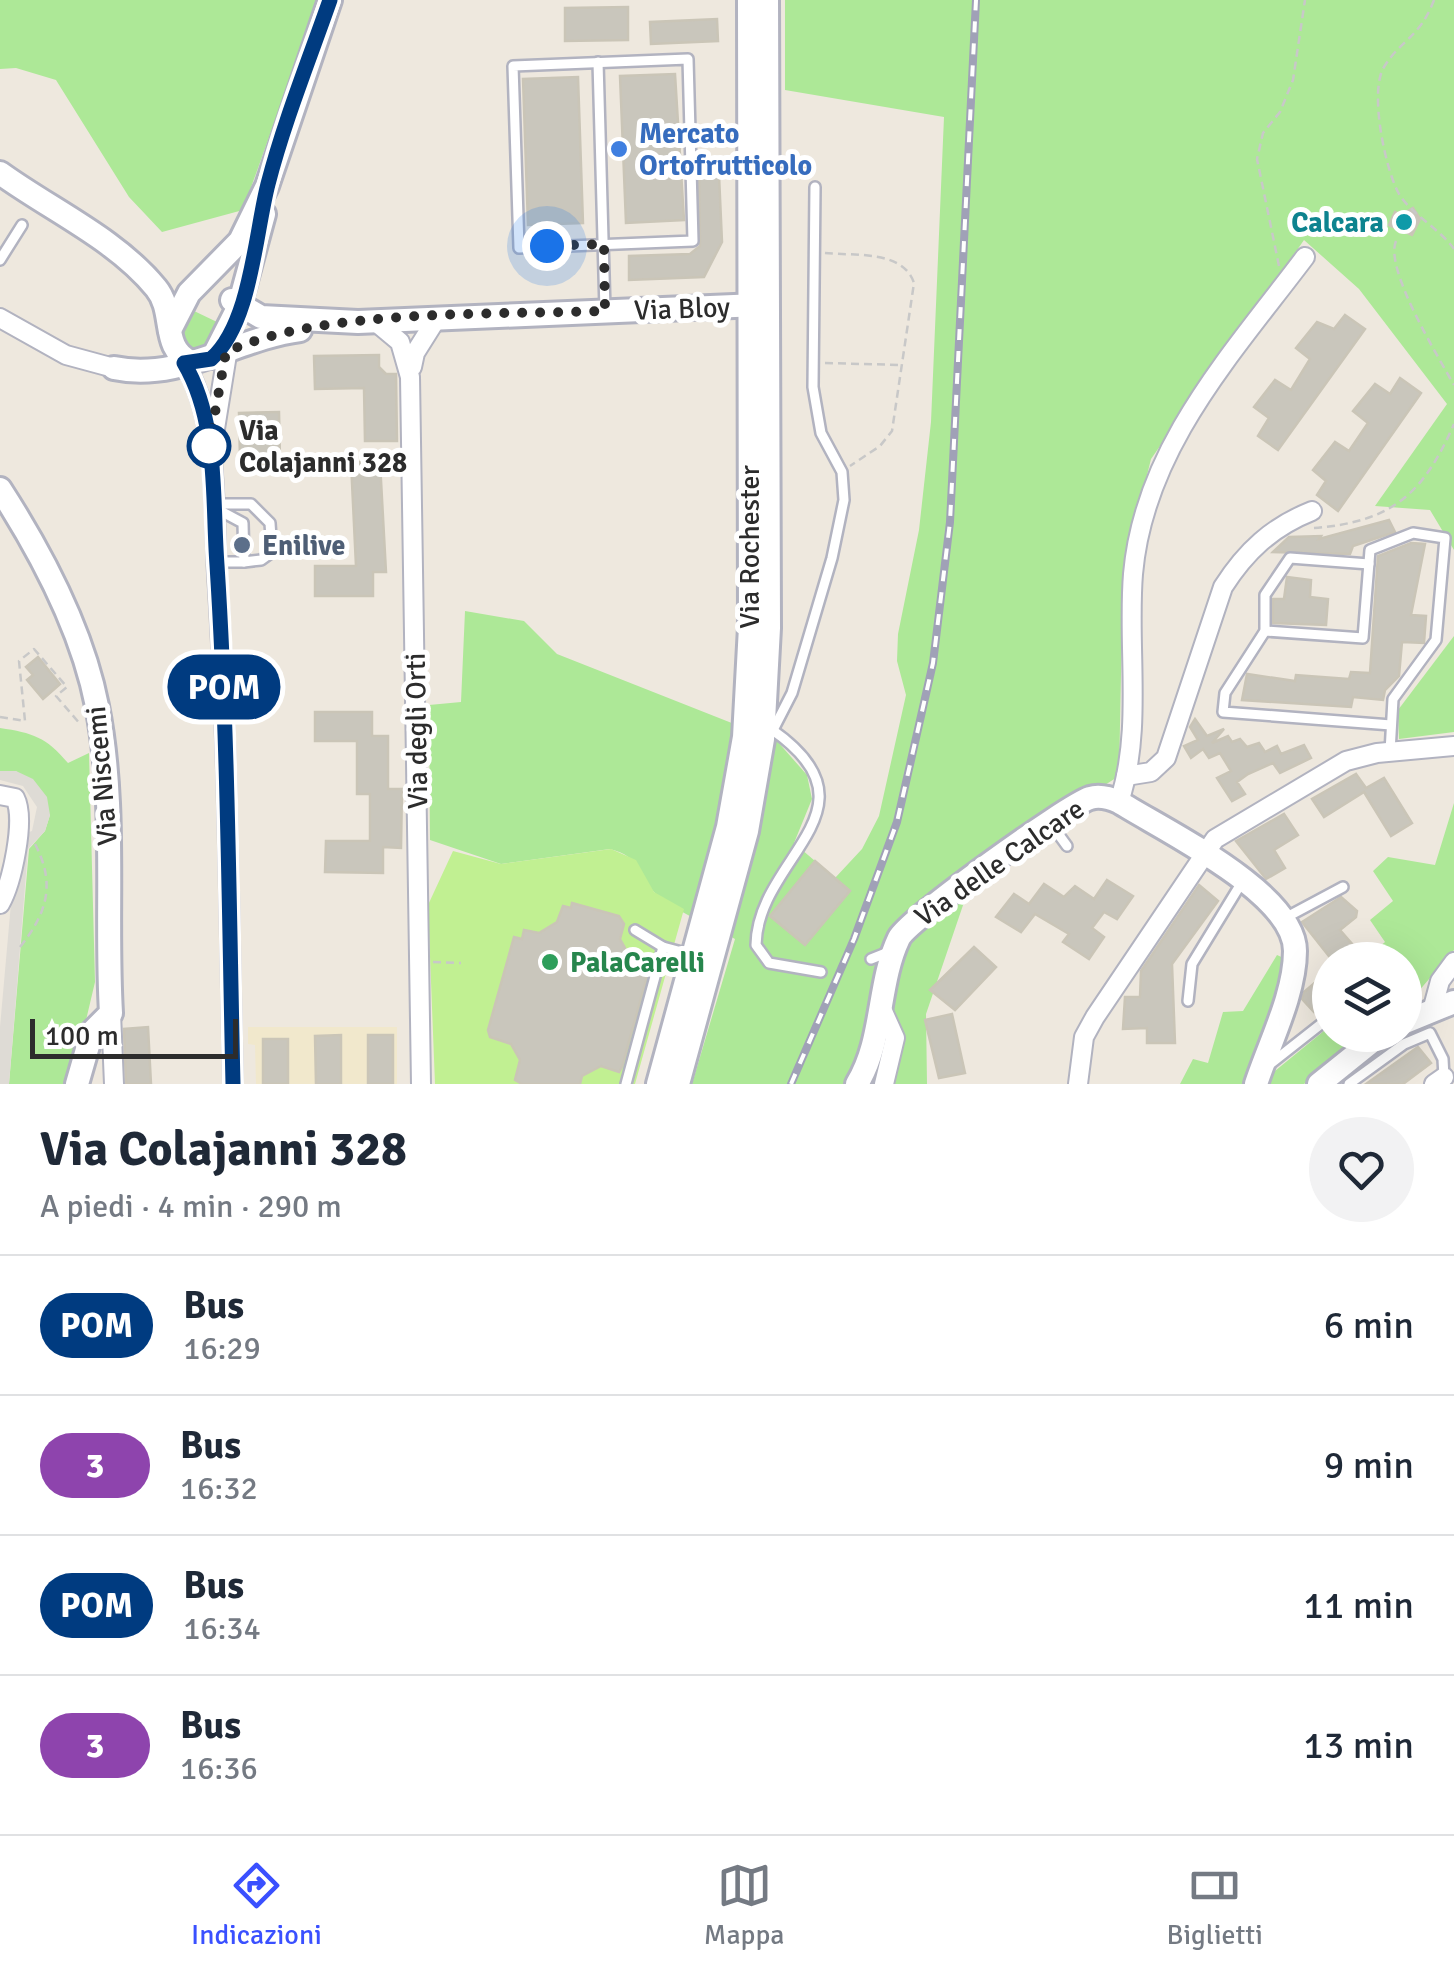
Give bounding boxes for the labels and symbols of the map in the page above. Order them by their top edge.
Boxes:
place label: Mercato Ortofrutticolo [639,117,812,183]
marker: Mercato Ortofrutticolo [608,138,630,160]
place label: Calcara [1291,206,1384,240]
marker: Calcara [1393,211,1415,233]
your location [522,221,572,271]
street label: Via Bloy [633,290,731,328]
place label: Via Colajanni 328 [239,414,407,480]
marker: Via Colajanni 328 [188,425,230,467]
street label: Via Rochester [733,465,767,629]
place label: Enilive [262,529,345,563]
marker: Enilive [231,534,253,556]
street label: Via degli Orti [399,652,435,809]
line badge: POM [166,654,282,720]
street label: Via Niscemi [79,705,125,847]
street label: Via delle Calcare [908,792,1091,934]
place label: PalaCarelli [570,946,705,980]
marker: PalaCarelli [539,951,561,973]
scale bar [30,1014,238,1058]

